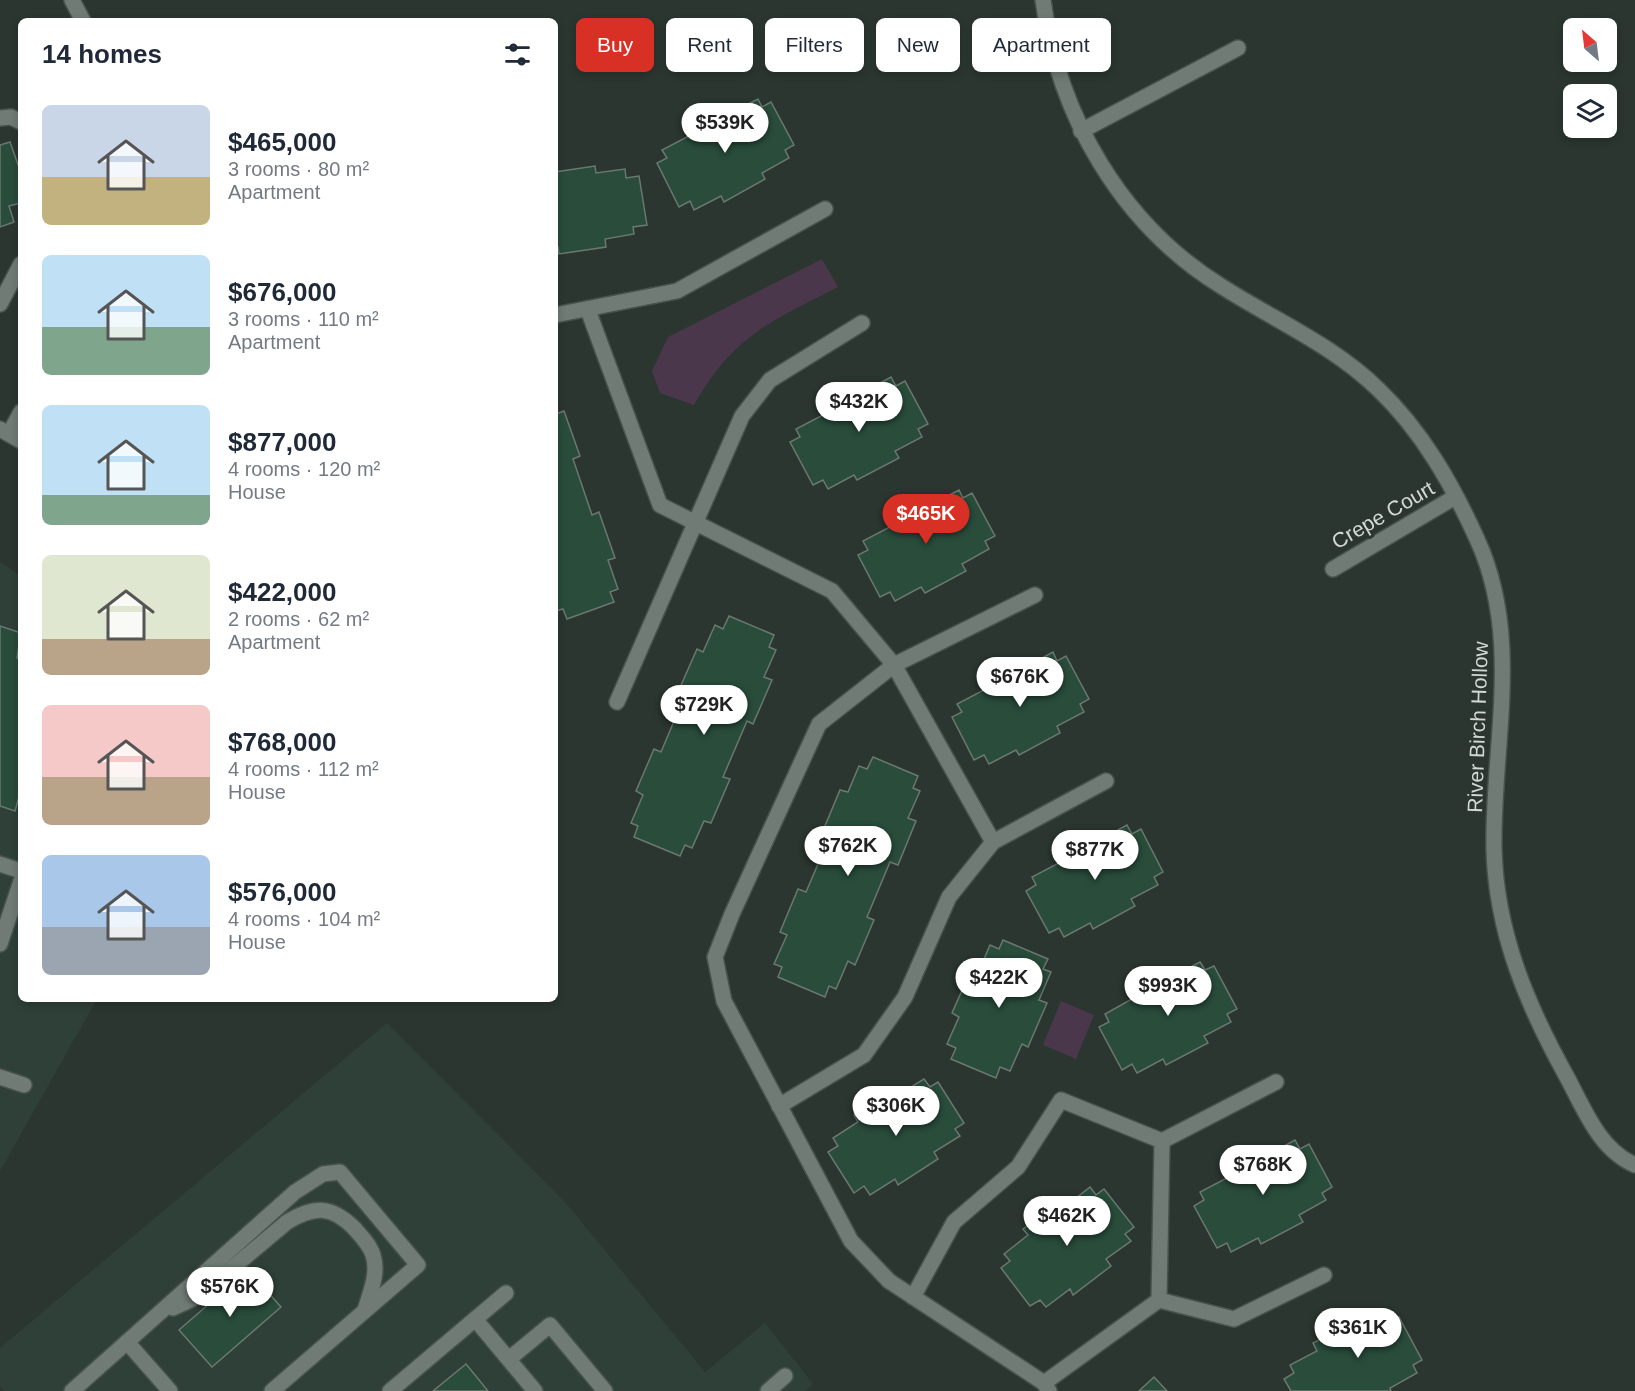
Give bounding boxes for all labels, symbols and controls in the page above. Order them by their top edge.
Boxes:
chip: Buy [576,18,654,72]
chip: Rent [666,18,753,72]
chip: Filters [765,18,864,72]
chip: New [876,18,960,72]
chip: Apartment [972,18,1111,72]
north arrow [1563,18,1617,72]
map controls [1563,18,1617,138]
icon: filters [501,38,534,71]
text: 14 homes [42,39,162,69]
button: layers [1563,84,1617,138]
pin: $539K [683,103,767,154]
text: $539K [696,111,754,133]
text: $465,000 [228,127,336,157]
icon: home [90,129,162,201]
text: 3 rooms · 80 m² [228,158,369,180]
text: Apartment [228,181,320,203]
text: $676,000 [228,277,336,307]
icon: home [90,279,162,351]
text: 3 rooms · 110 m² [228,308,379,330]
text: Apartment [228,331,320,353]
pin: $432K [817,382,901,433]
text: $432K [830,390,888,412]
text: $877,000 [228,427,336,457]
icon: home [90,429,162,501]
text: 4 rooms · 120 m² [228,458,380,480]
street label: Crepe Court [1327,476,1438,553]
text: House [228,481,286,503]
pin: $465K [884,494,968,545]
text: $465K [897,502,955,524]
text: $422,000 [228,577,336,607]
icon: home [90,579,162,651]
text: 2 rooms · 62 m² [228,608,369,630]
text: Apartment [228,631,320,653]
street label: River Birch Hollow [1463,640,1492,813]
pin: $676K [978,657,1062,708]
text: $676K [991,665,1049,687]
pin: $729K [662,685,746,736]
text: $729K [675,693,733,715]
text: $768,000 [228,727,336,757]
icon: home [90,729,162,801]
text: 4 rooms · 112 m² [228,758,379,780]
text: House [228,781,286,803]
pin: $762K [806,826,890,877]
pin: $877K [1053,830,1137,881]
text: $762K [819,834,877,856]
text: $877K [1066,838,1124,860]
text: $576,000 [228,877,336,907]
icon: home [90,879,162,951]
text: 4 rooms · 104 m² [228,908,380,930]
text: House [228,931,286,953]
pin: $422K [957,958,1041,1009]
text: $422K [970,966,1028,988]
pin: $993K [1126,966,1210,1017]
text: $993K [1139,974,1197,996]
pin: $306K [854,1086,938,1137]
text: $306K [867,1094,925,1116]
pin: $768K [1221,1145,1305,1196]
text: $768K [1234,1153,1292,1175]
pin: $462K [1025,1196,1109,1247]
text: $462K [1038,1204,1096,1226]
pin: $576K [188,1267,272,1318]
text: $576K [201,1275,259,1297]
pin: $361K [1316,1308,1400,1359]
text: $361K [1329,1316,1387,1338]

